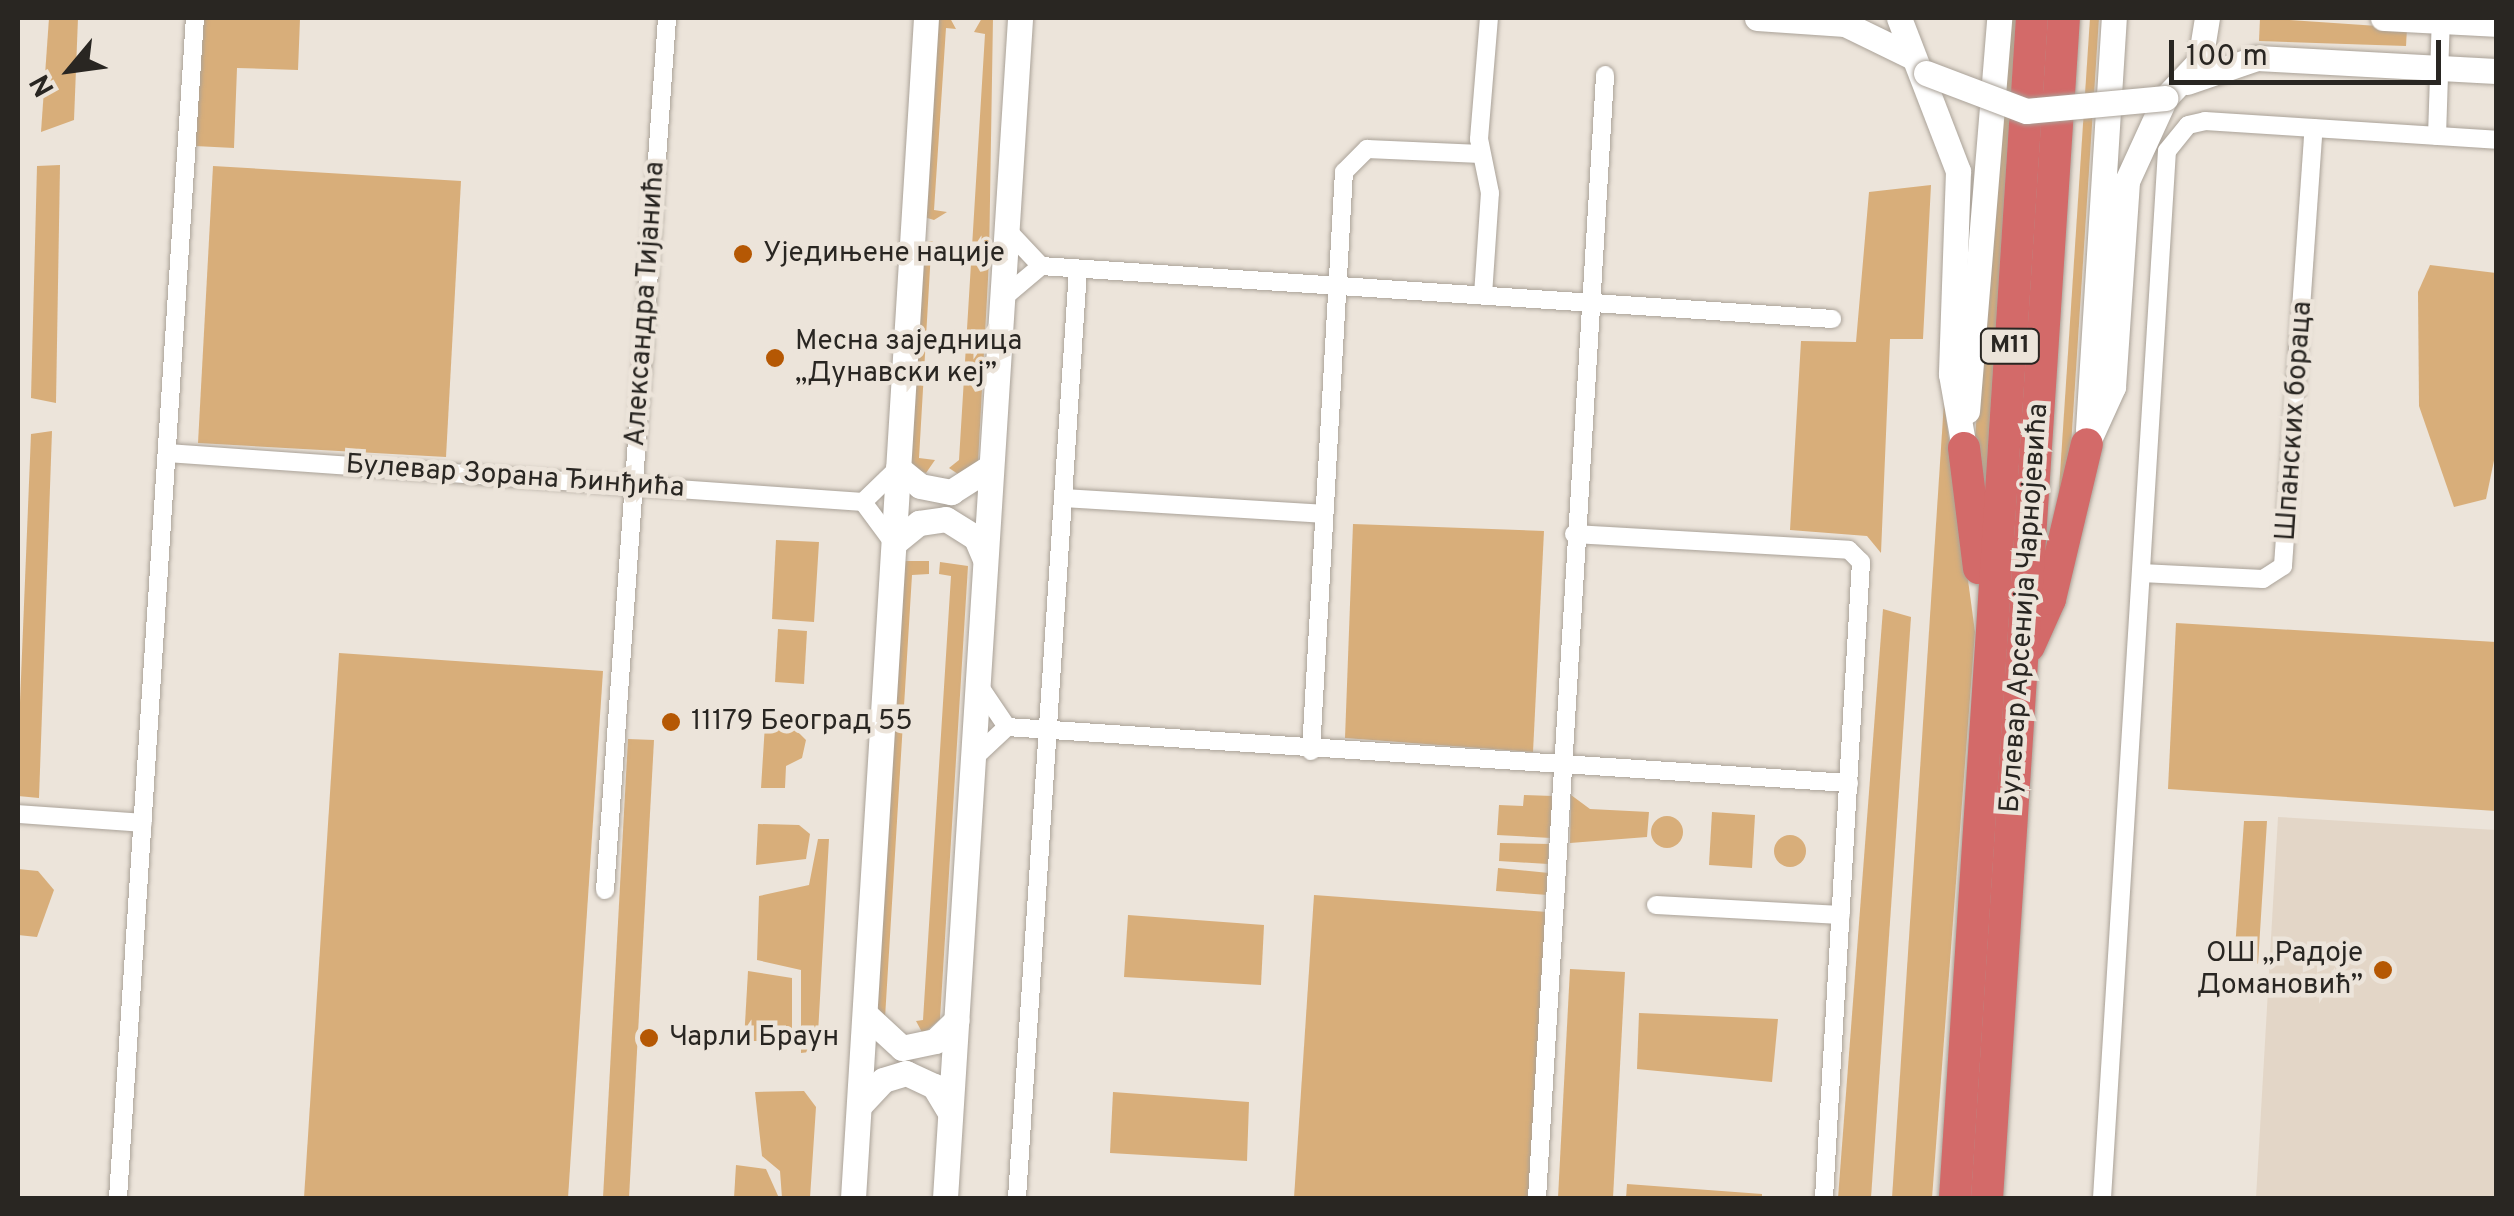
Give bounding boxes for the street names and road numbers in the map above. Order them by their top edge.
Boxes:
street label: Александра Тијанића [619,160,673,448]
street label: Шпанских бораца [2270,300,2320,542]
road number: M11 [1978,326,2042,366]
street label: Булевар Арсенија Чарнојевића [1994,402,2056,814]
street label: Булевар Зорана Ђинђића [344,448,686,506]

